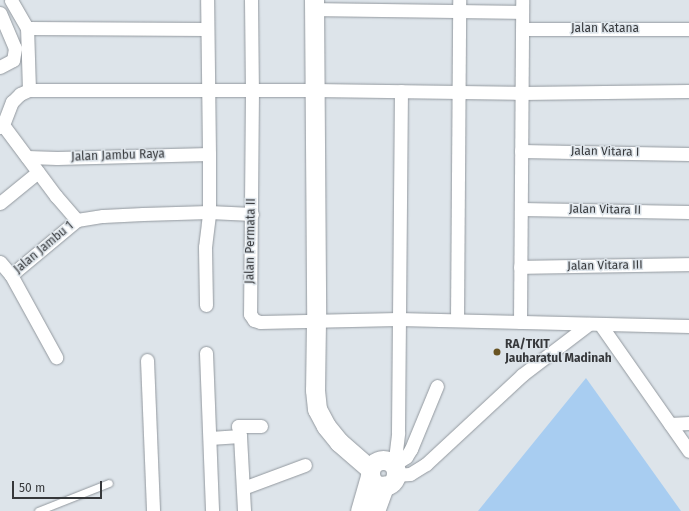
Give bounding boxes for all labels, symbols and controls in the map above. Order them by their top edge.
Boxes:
street label: Jalan Katana [571,22,639,36]
street label: Jalan Vitara I [571,144,639,160]
street label: Jalan Jambu Raya [71,147,165,165]
street label: Jalan Permata II [243,198,259,284]
street label: Jalan Vitara II [569,202,641,218]
street label: Jalan Jambu 1 [11,219,77,277]
street label: Jalan Vitara III [567,258,643,274]
place label: RA/TKIT Jauharatul Madinah [505,338,612,366]
marker: RA/TKIT Jauharatul Madinah [492,347,502,357]
scale bar [14,473,104,499]
text: 50 m [19,481,45,495]

